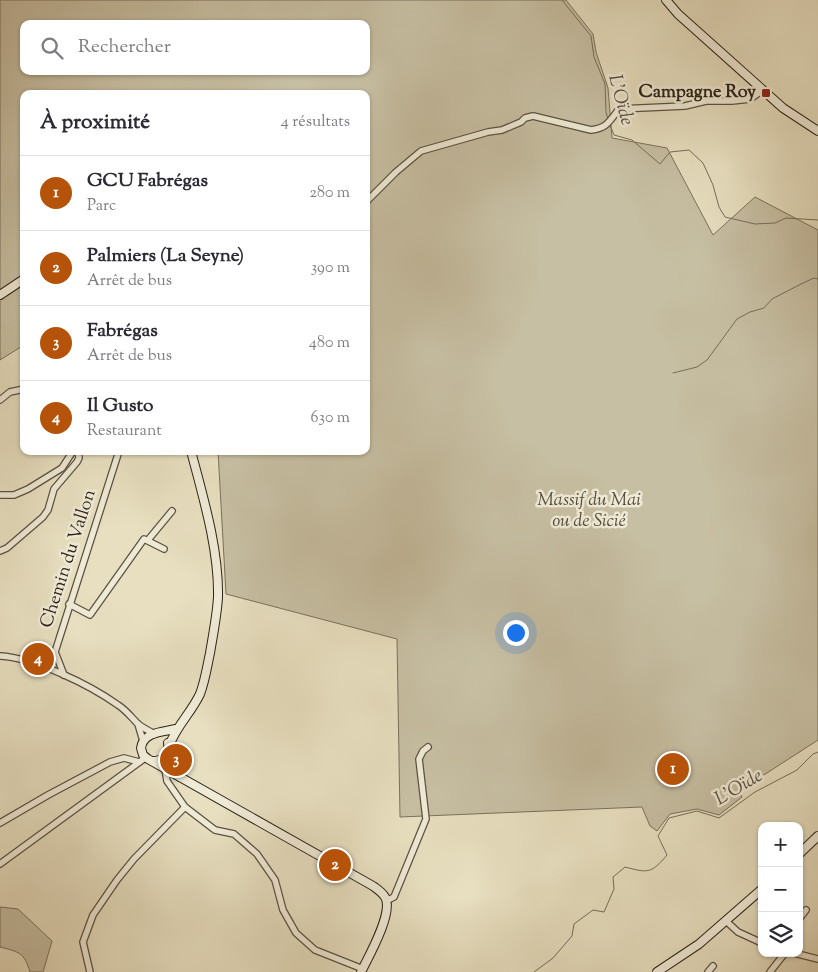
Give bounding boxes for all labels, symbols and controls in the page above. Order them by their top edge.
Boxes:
search box [20,20,370,75]
icon: search [38,34,66,62]
text: Rechercher [78,34,171,61]
water label: L'Oïde [600,71,640,129]
place label: Campagne Roy [639,80,756,106]
marker: Campagne Roy [760,87,772,99]
text: À proximité [40,108,150,138]
text: 4 résultats [281,111,350,134]
text: GCU Fabrégas [87,168,208,195]
text: 1 [53,182,59,205]
text: 280 m [309,182,350,205]
text: Parc [87,195,116,218]
text: Palmiers (La Seyne) [87,243,244,270]
text: 2 [52,257,60,280]
text: 390 m [311,257,350,280]
text: Arrêt de bus [87,270,172,293]
text: Fabrégas [87,318,158,345]
text: 3 [53,332,59,355]
text: 480 m [309,332,350,355]
text: Arrêt de bus [87,345,172,368]
text: Il Gusto [87,393,153,420]
text: 4 [52,407,60,430]
text: 630 m [311,407,350,430]
text: Restaurant [87,420,162,443]
street label: Chemin du Vallon [34,486,104,632]
park label: Massif du Mai ou de Sicié [537,488,641,535]
your location [503,620,529,646]
pin: 4 [22,640,54,678]
pin: 3 [160,741,192,779]
pin: 1 [657,750,689,788]
water label: L'Oïde [710,763,769,813]
map controls [758,822,803,957]
button: + [758,822,803,867]
pin: 2 [319,846,351,884]
button: − [758,867,803,912]
button: layers [758,912,803,957]

